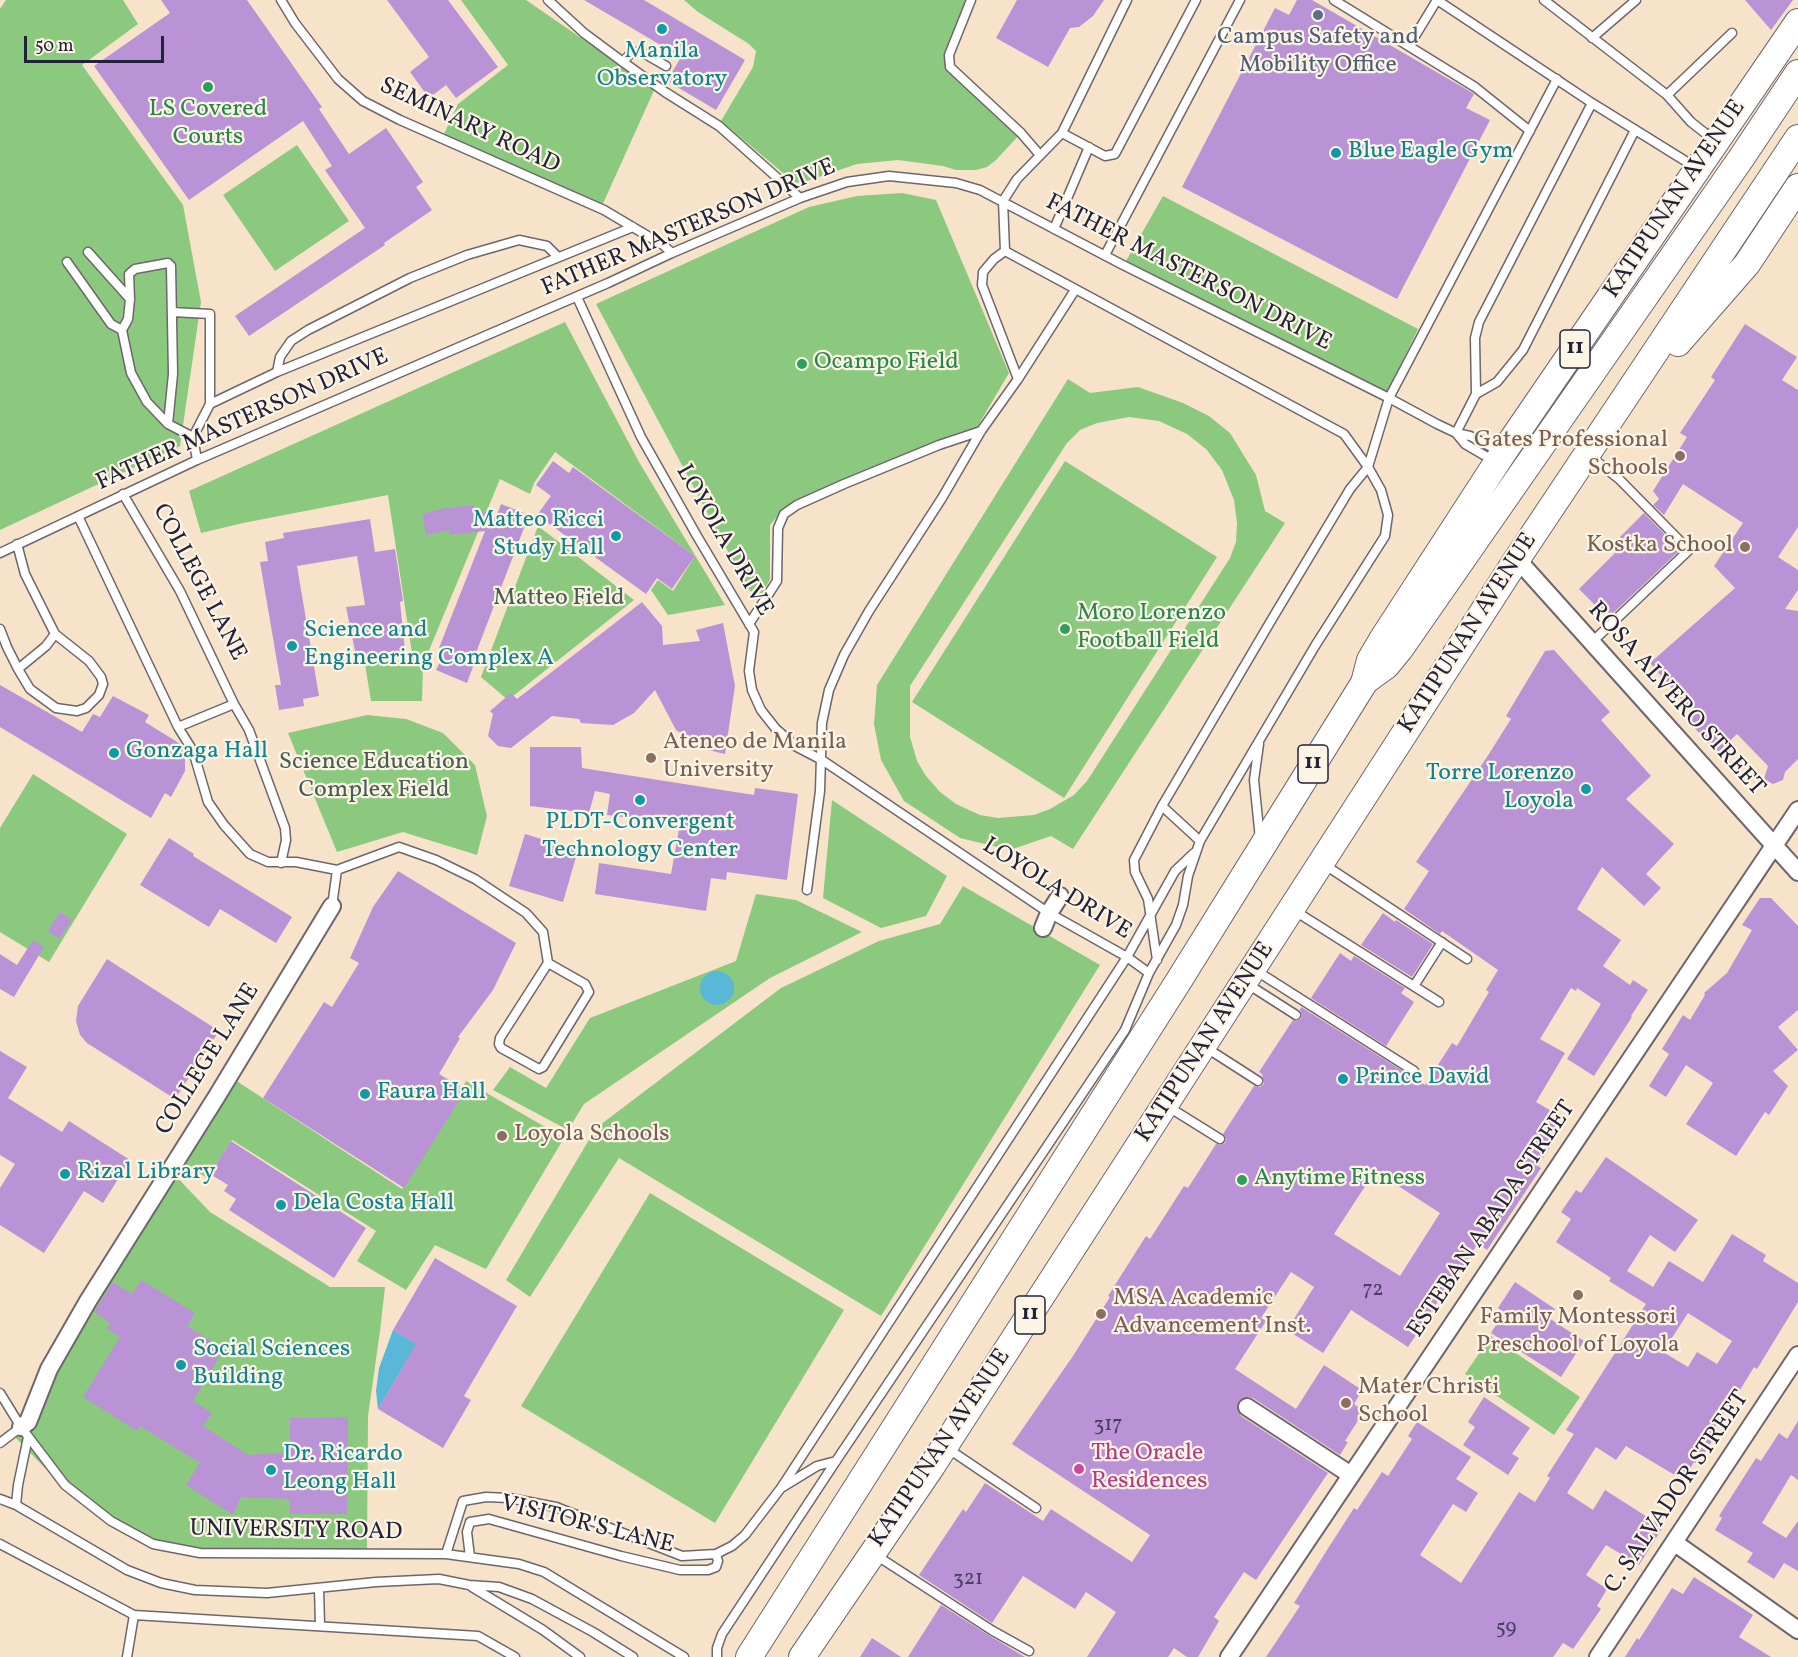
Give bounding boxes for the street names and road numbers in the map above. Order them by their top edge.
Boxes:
street label: SEMINARY ROAD [374,73,564,181]
street label: KATIPUNAN AVENUE [1599,95,1753,305]
street label: FATHER MASTERSON DRIVE [538,154,840,304]
street label: FATHER MASTERSON DRIVE [1040,189,1336,359]
road number: 11 [1560,330,1590,368]
street label: FATHER MASTERSON DRIVE [92,343,394,499]
street label: LOYOLA DRIVE [668,460,778,622]
street label: COLLEGE LANE [145,500,251,666]
street label: KATIPUNAN AVENUE [1393,528,1545,740]
street label: ROSA ALVERO STREET [1580,597,1770,803]
road number: 11 [1298,745,1328,783]
street label: LOYOLA DRIVE [976,833,1136,947]
street label: KATIPUNAN AVENUE [1130,937,1282,1149]
street label: COLLEGE LANE [151,979,267,1141]
street label: ESTEBAN ABADA STREET [1403,1096,1583,1344]
road number: 11 [1015,1296,1045,1334]
street label: KATIPUNAN AVENUE [864,1344,1018,1554]
street label: C. SALVADOR STREET [1599,1386,1757,1600]
street label: VISITOR'S LANE [497,1491,677,1561]
street label: UNIVERSITY ROAD [189,1516,403,1548]

